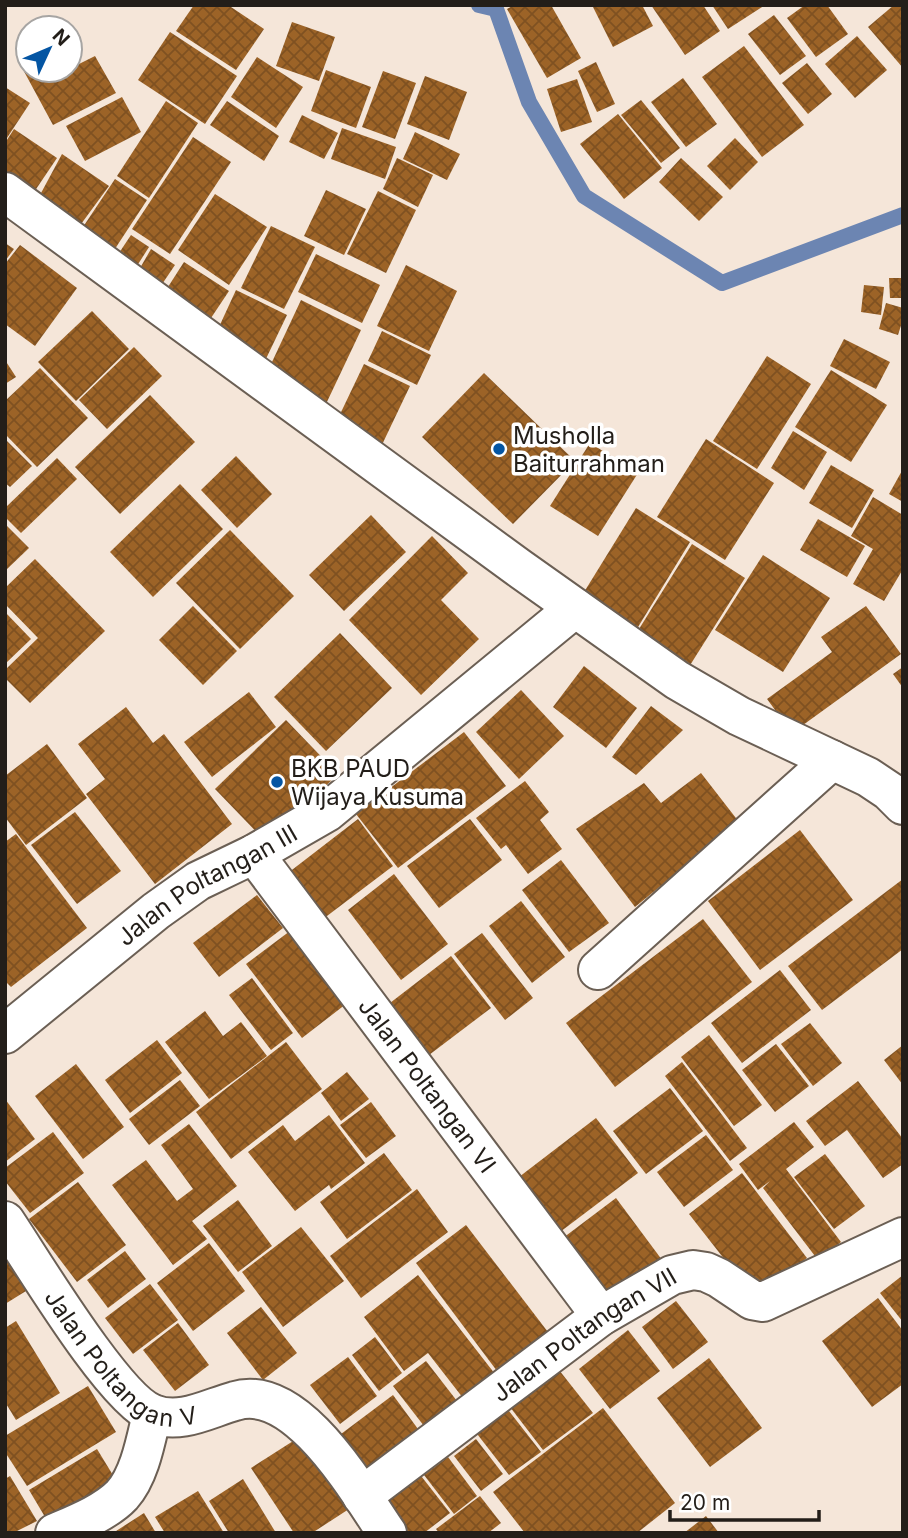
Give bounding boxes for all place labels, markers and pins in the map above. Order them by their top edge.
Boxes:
place label: Musholla Baiturrahman [513,421,665,478]
marker: Musholla Baiturrahman [491,441,507,457]
place label: BKB PAUD Wijaya Kusuma [291,754,464,811]
marker: BKB PAUD Wijaya Kusuma [269,774,285,790]

